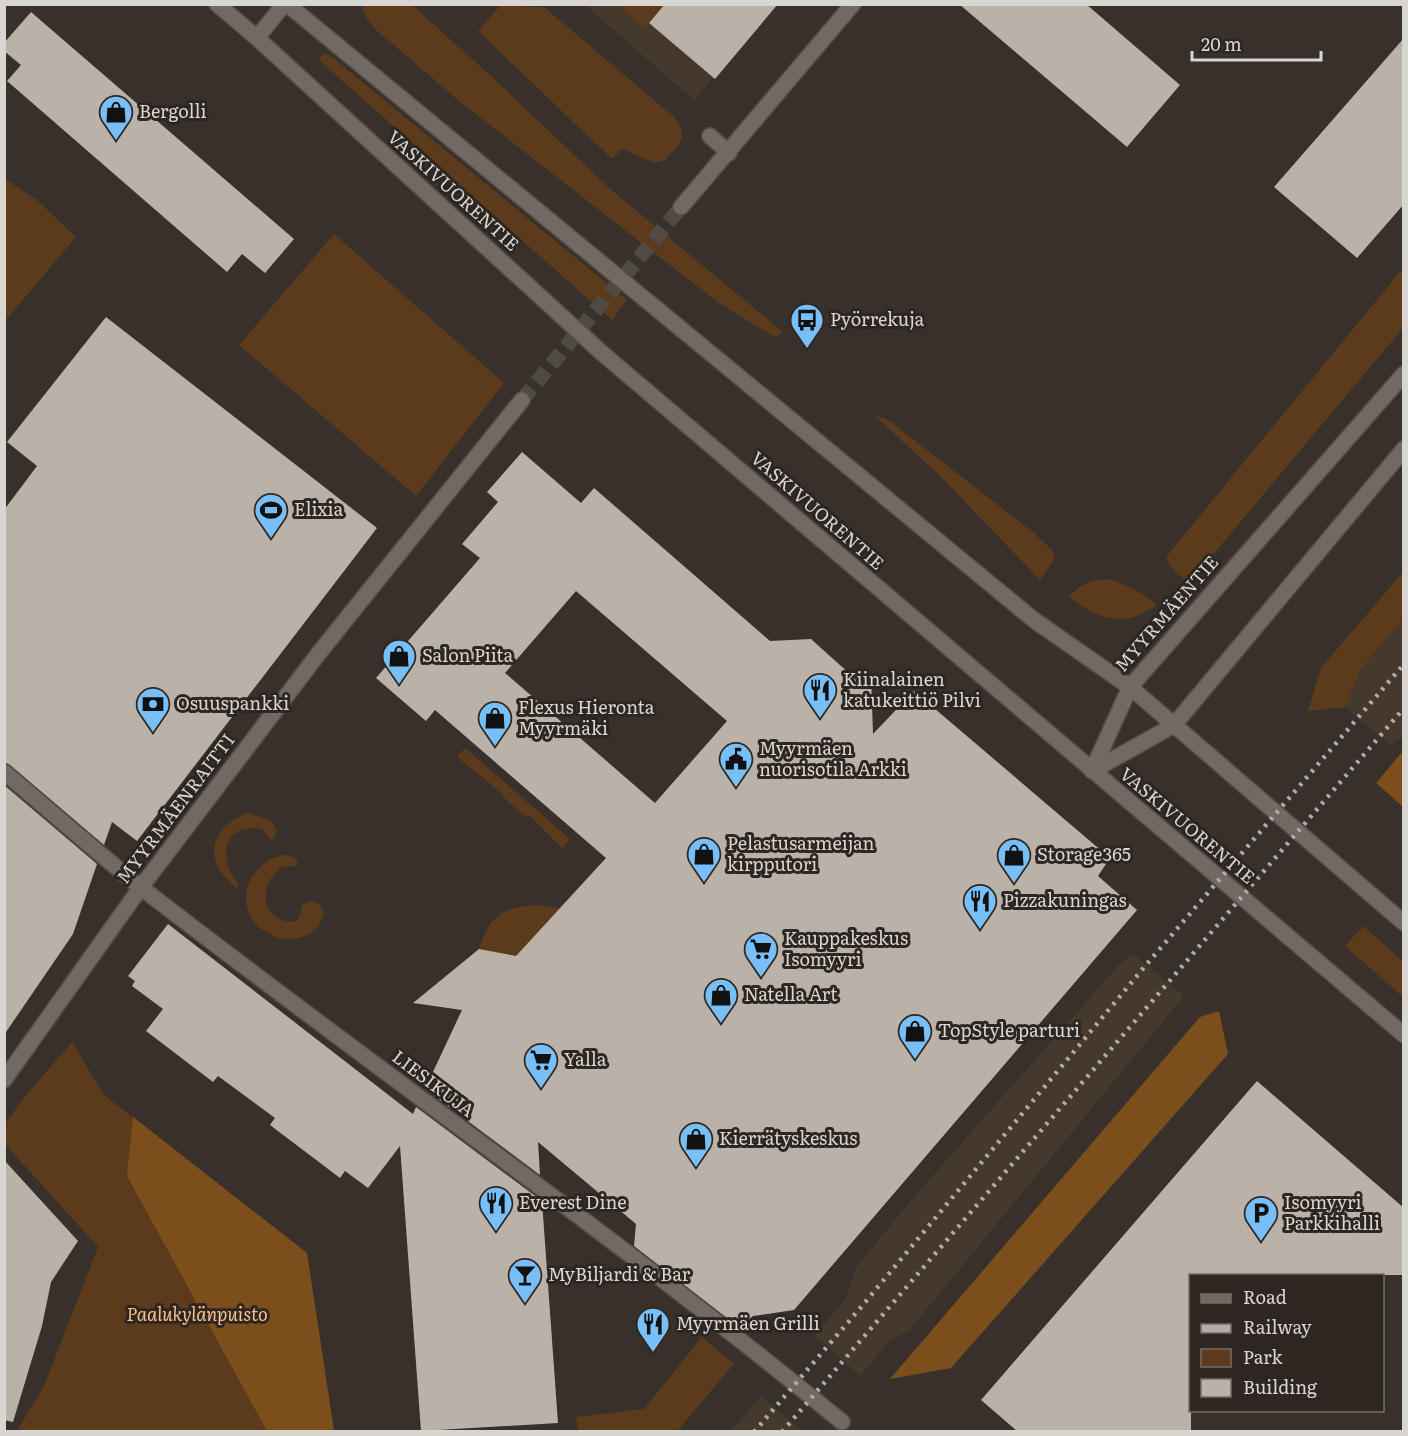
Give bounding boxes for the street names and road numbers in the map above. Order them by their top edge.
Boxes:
street label: VASKIVUORENTIE [382,123,526,257]
street label: VASKIVUORENTIE [745,444,891,576]
street label: MYYRMÄENTIE [1108,549,1224,677]
street label: MYYRMÄENRAITTI [109,727,240,889]
street label: VASKIVUORENTIE [1114,760,1261,890]
street label: LIESIKUJA [387,1043,481,1123]

